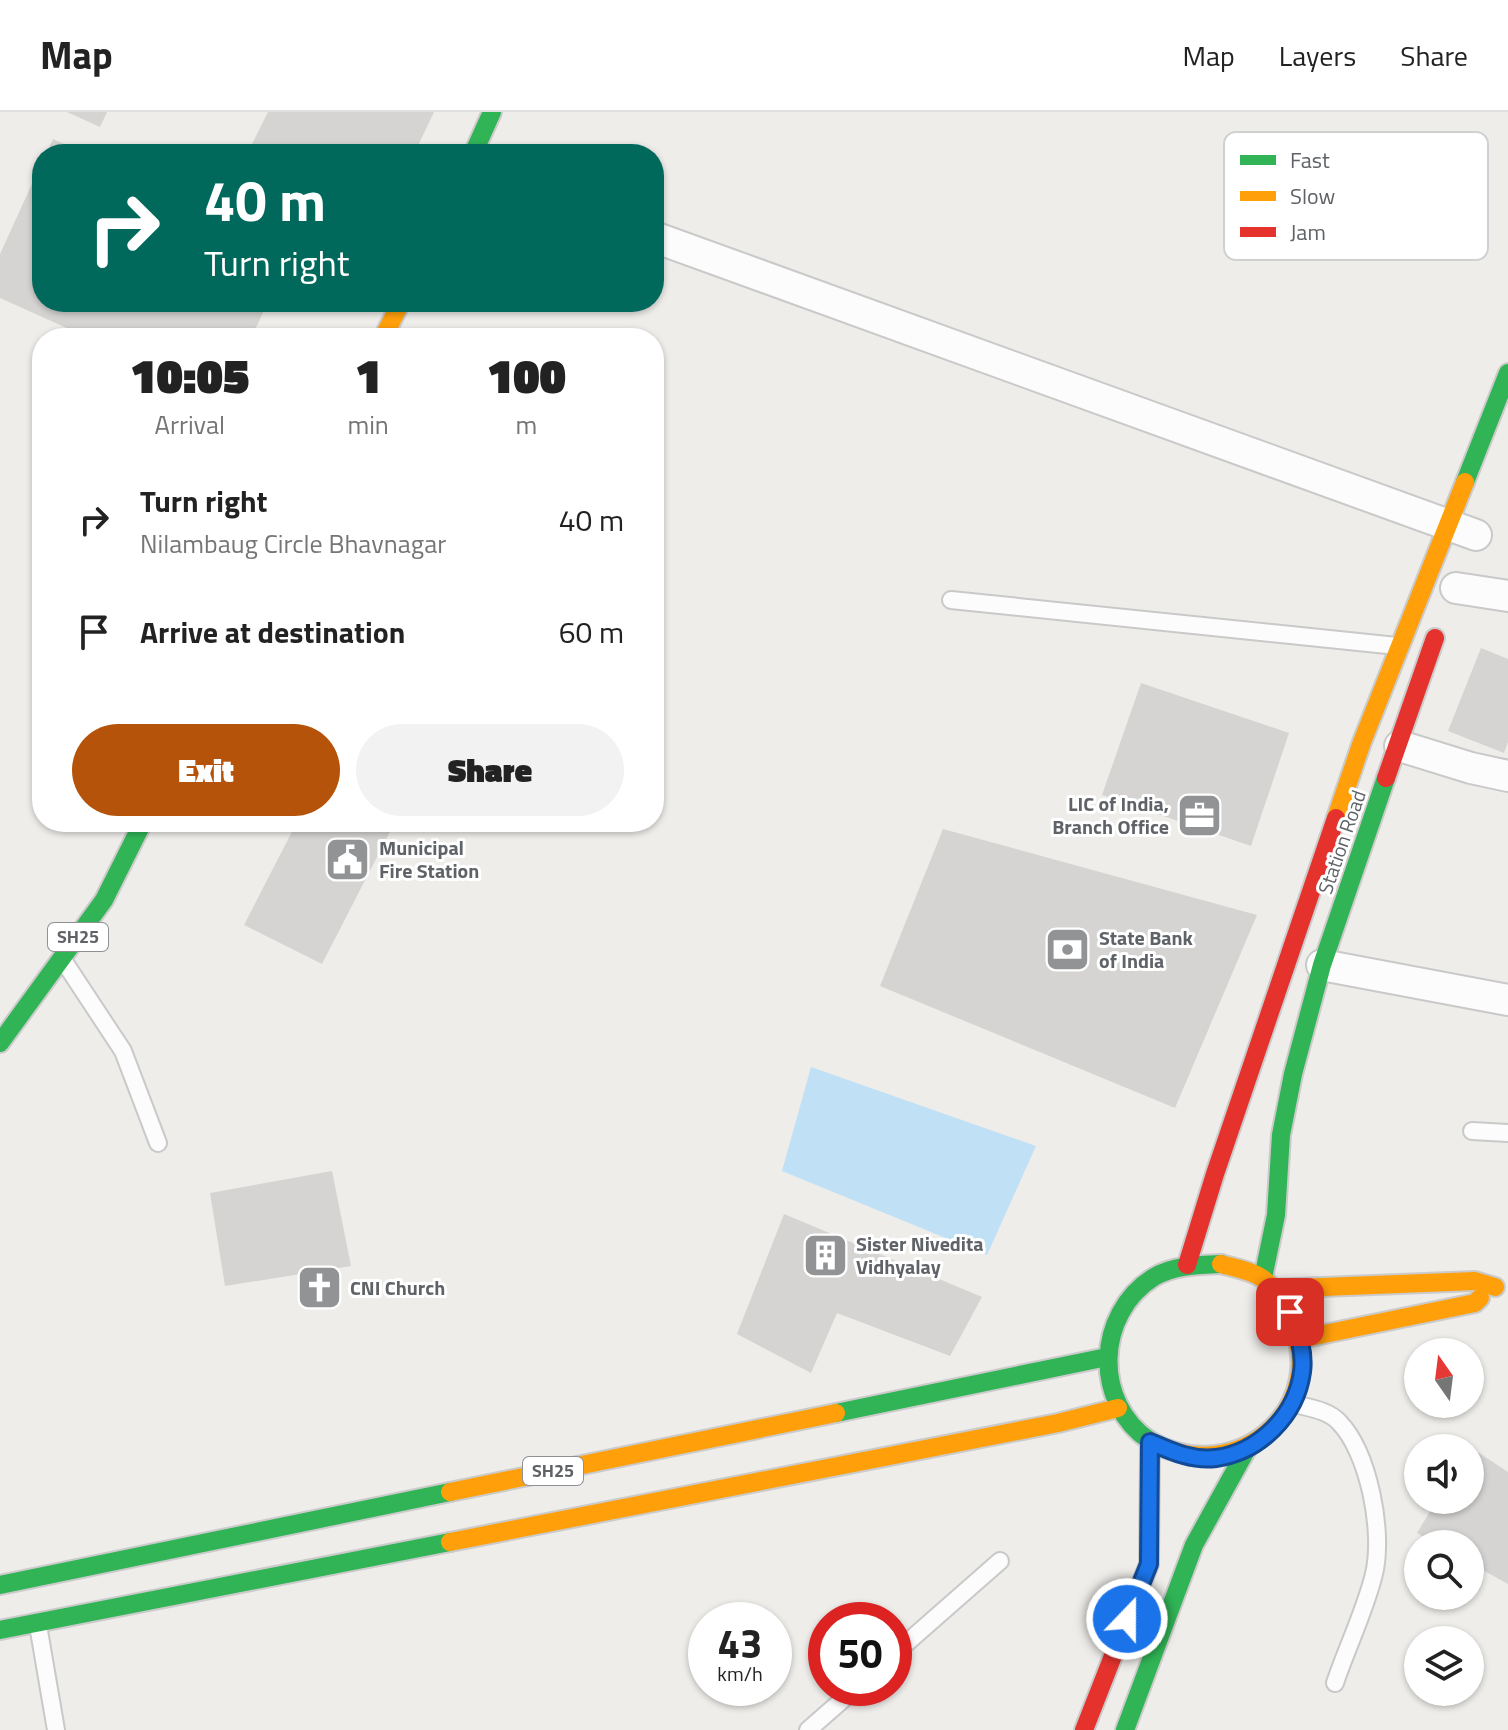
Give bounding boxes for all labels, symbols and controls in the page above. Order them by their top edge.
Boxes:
text: Map [40,26,113,84]
text: Map [1182,34,1235,77]
text: Layers [1279,34,1356,77]
text: Share [1400,34,1468,77]
legend [1224,132,1488,260]
text: Fast [1290,143,1330,177]
text: 40 m [204,158,326,243]
icon: right [72,176,176,280]
text: Slow [1290,179,1336,213]
text: Jam [1290,215,1326,249]
text: Turn right [204,235,349,290]
text: 10:05 [130,339,249,412]
text: 1 [355,339,381,412]
text: 100 [487,339,566,412]
text: Arrival [154,405,225,444]
text: min [347,405,389,444]
text: m [516,405,537,444]
text: Turn right [140,478,268,524]
text: 40 m [559,497,624,543]
icon: right [72,498,116,542]
text: Nilambaug Circle Bhavnagar [140,524,446,563]
text: Arrive at destination [140,609,405,655]
text: 60 m [559,609,624,655]
icon: arrive [72,610,116,654]
button: Exit [72,724,340,816]
button: Share [356,724,624,816]
street label: Station Road [1309,786,1374,898]
place label: LIC of India, Branch Office [1052,788,1169,842]
office icon: LIC of India, Branch Office [1176,791,1224,839]
place label: Municipal Fire Station [379,832,479,886]
public building icon: Municipal Fire Station [324,835,372,883]
place label: State Bank of India [1099,922,1194,976]
road number: SH25 [48,923,108,951]
bank icon: State Bank of India [1044,926,1092,974]
place label: Sister Nivedita Vidhyalay [856,1228,983,1282]
building icon: Sister Nivedita Vidhyalay [801,1232,849,1280]
church icon: CNI Church [295,1264,343,1312]
place label: CNI Church [350,1272,445,1303]
pin [1256,1278,1324,1346]
icon: arrive [1268,1290,1312,1334]
north arrow [1404,1338,1484,1418]
map controls [1404,1338,1484,1706]
button: sound [1404,1434,1484,1514]
road number: SH25 [523,1457,583,1485]
button: search [1404,1530,1484,1610]
position arrow [1085,1577,1169,1661]
speed limit sign: 50 [808,1602,912,1706]
text: 43 [718,1613,762,1674]
button: layers [1404,1626,1484,1706]
text: km/h [717,1658,763,1689]

